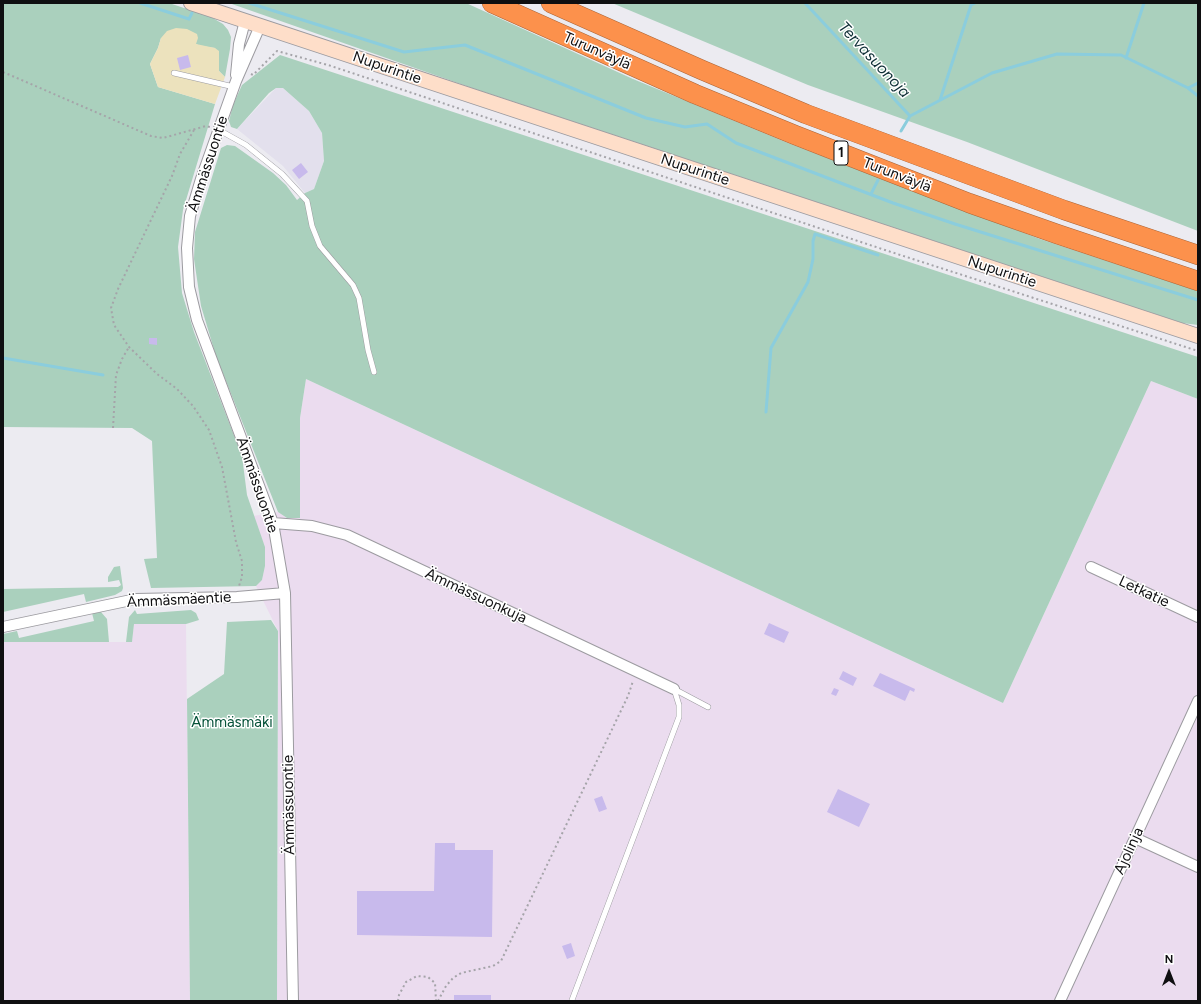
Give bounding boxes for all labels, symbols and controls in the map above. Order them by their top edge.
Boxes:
water label: Tervasuonoja [834,18,914,102]
street label: Turunväylä [561,28,633,74]
street label: Nupurintie [350,48,424,88]
street label: Ämmässuontie [184,114,232,214]
road number: 1 [834,141,848,165]
street label: Nupurintie [658,150,732,190]
street label: Turunväylä [860,154,934,196]
street label: Nupurintie [965,252,1039,292]
street label: Ämmässuontie [232,435,282,535]
street label: Ämmässuonkuja [422,565,530,627]
street label: Letkatie [1116,572,1172,612]
street label: Ämmäsmäentie [126,588,232,612]
park label: Ämmäsmäki [191,714,273,732]
street label: Ämmässuontie [279,755,299,855]
street label: Ajolinja [1110,825,1148,877]
north arrow [1149,952,1189,992]
text: N [1165,953,1173,966]

